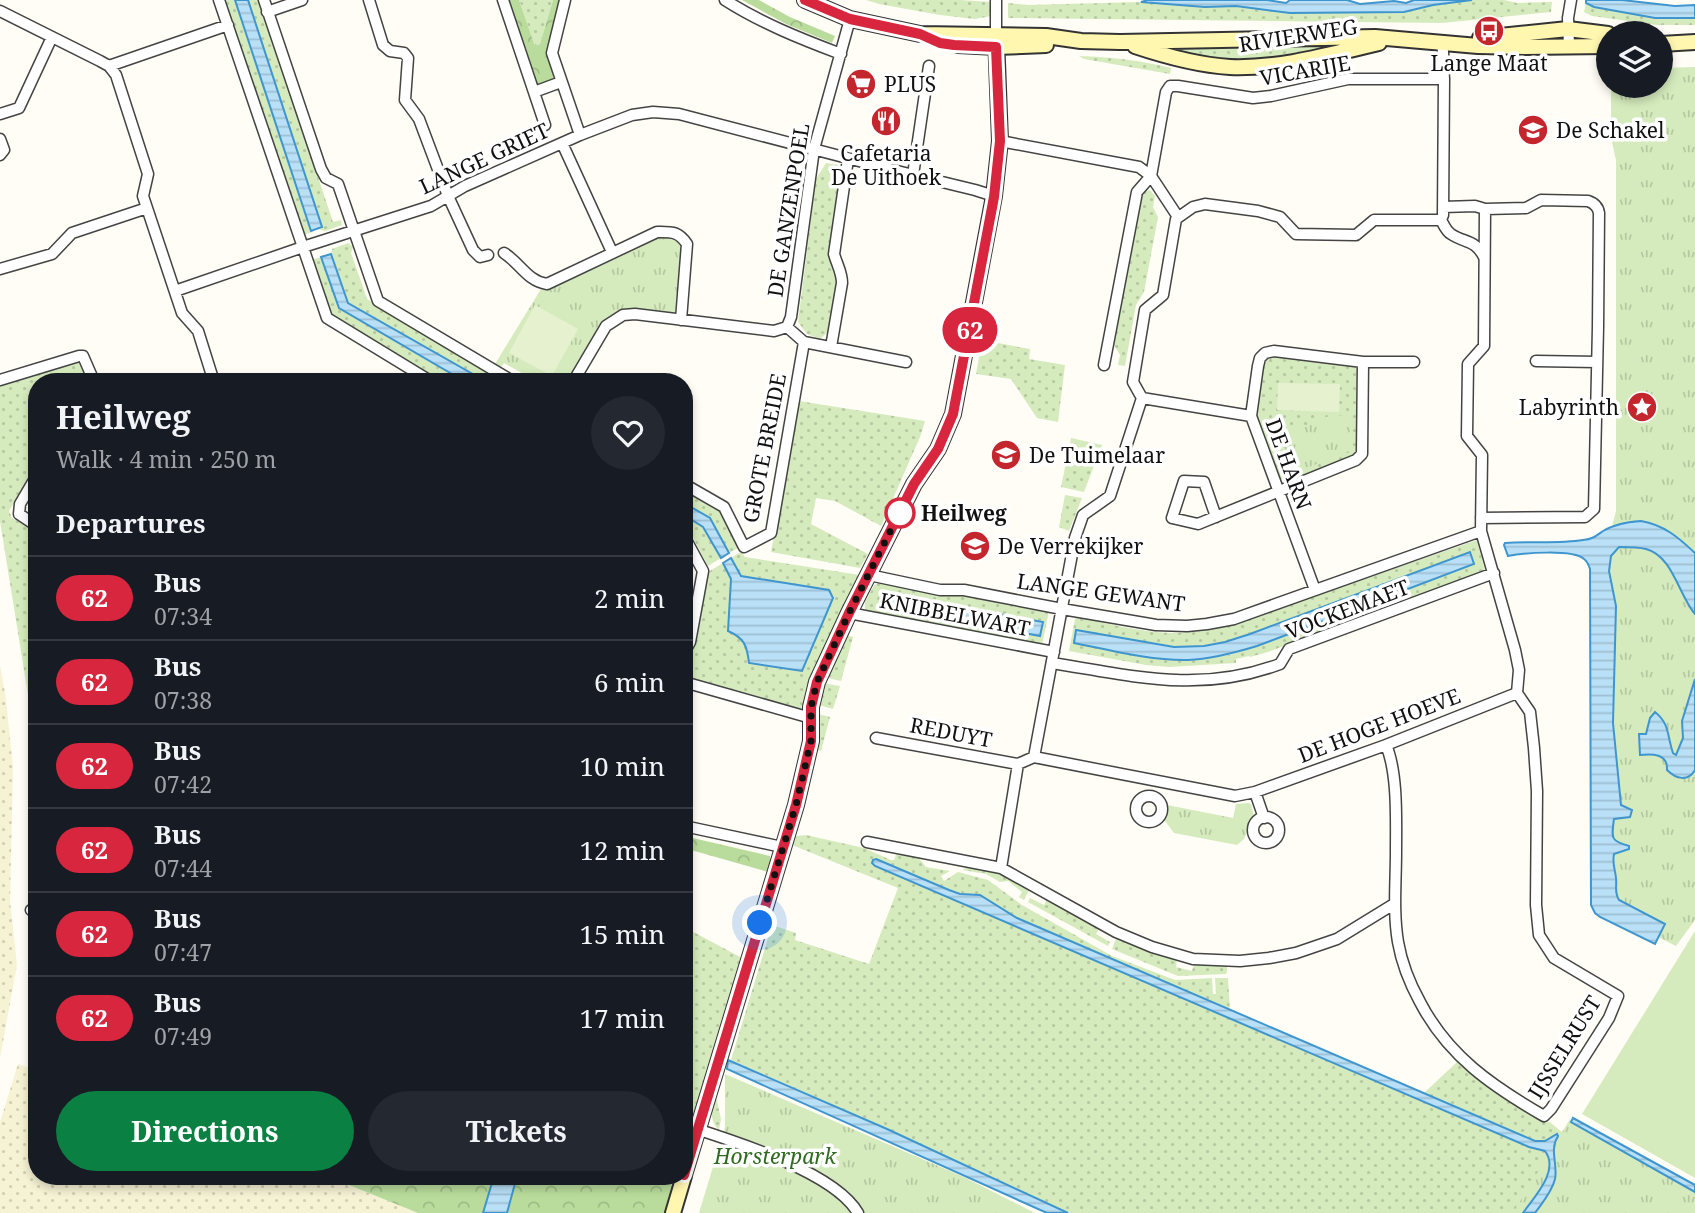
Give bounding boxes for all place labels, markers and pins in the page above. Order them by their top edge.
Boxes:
bus stop icon: Lange Maat [1472,14,1506,48]
place label: Lange Maat [1430,49,1548,77]
supermarket icon: PLUS [844,67,878,101]
place label: PLUS [884,70,936,98]
restaurant icon: Cafetaria De Uithoek [869,104,903,138]
school or university icon: De Schakel [1516,113,1550,147]
place label: De Schakel [1556,116,1665,144]
place label: Cafetaria De Uithoek [831,139,942,191]
place icon: Labyrinth [1625,390,1659,424]
place label: Labyrinth [1519,393,1619,421]
school or university icon: De Tuimelaar [989,438,1023,472]
place label: De Tuimelaar [1029,441,1165,469]
marker: Heilweg [885,498,915,528]
place label: Heilweg [921,499,1007,527]
school or university icon: De Verrekijker [958,529,992,563]
place label: De Verrekijker [998,532,1144,560]

